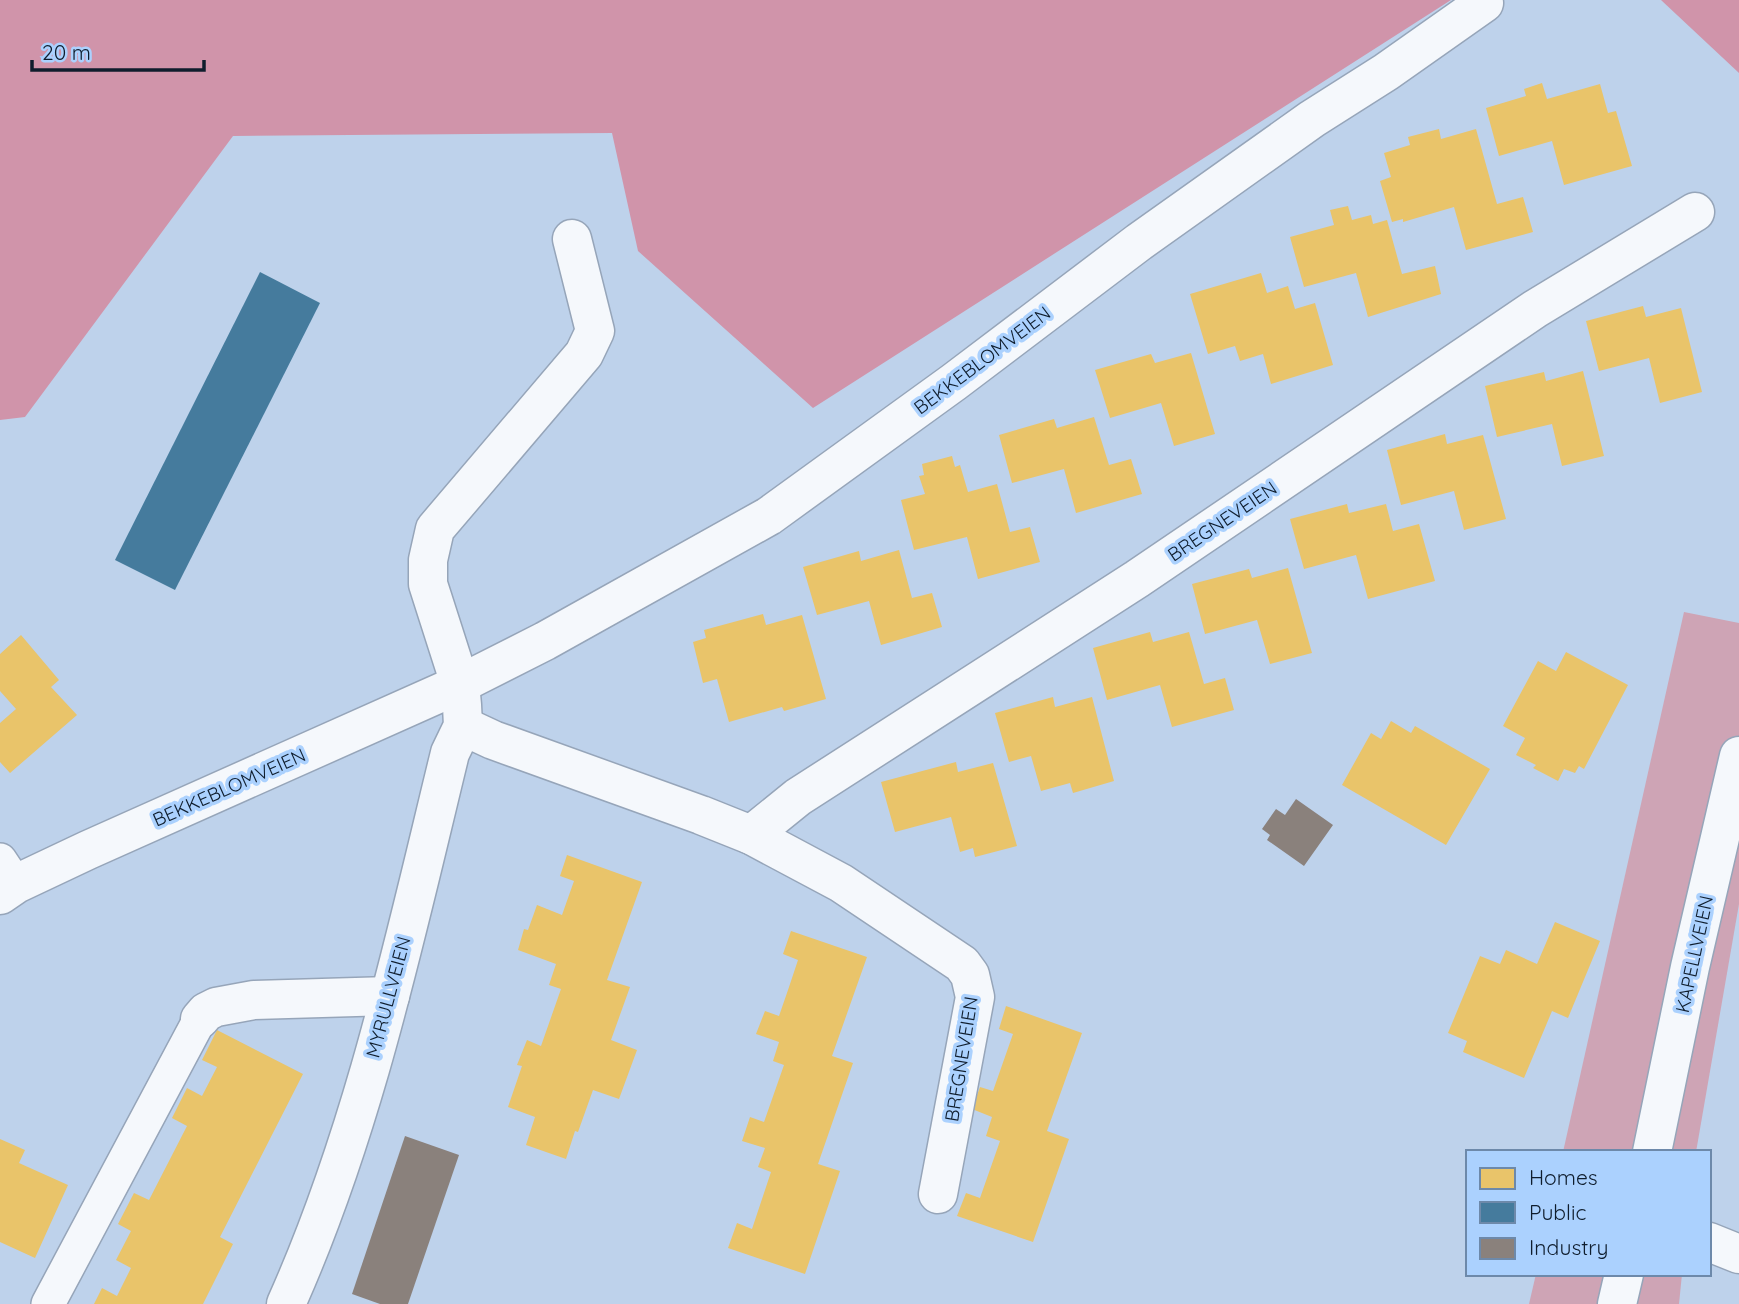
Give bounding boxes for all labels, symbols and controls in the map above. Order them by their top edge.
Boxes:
scale bar [32,28,203,72]
text: 20 m [42,39,91,65]
street label: BEKKEBLOMVEIEN [909,301,1055,419]
street label: BREGNEVEIEN [1163,476,1281,566]
street label: BEKKEBLOMVEIEN [149,742,309,832]
street label: KAPELLVEIEN [1670,893,1718,1015]
street label: MYRULLVEIEN [360,934,416,1060]
street label: BREGNEVEIEN [939,995,983,1123]
legend [1466,1150,1711,1276]
text: Homes [1529,1164,1598,1190]
text: Public [1529,1199,1586,1225]
text: Industry [1529,1234,1608,1260]

